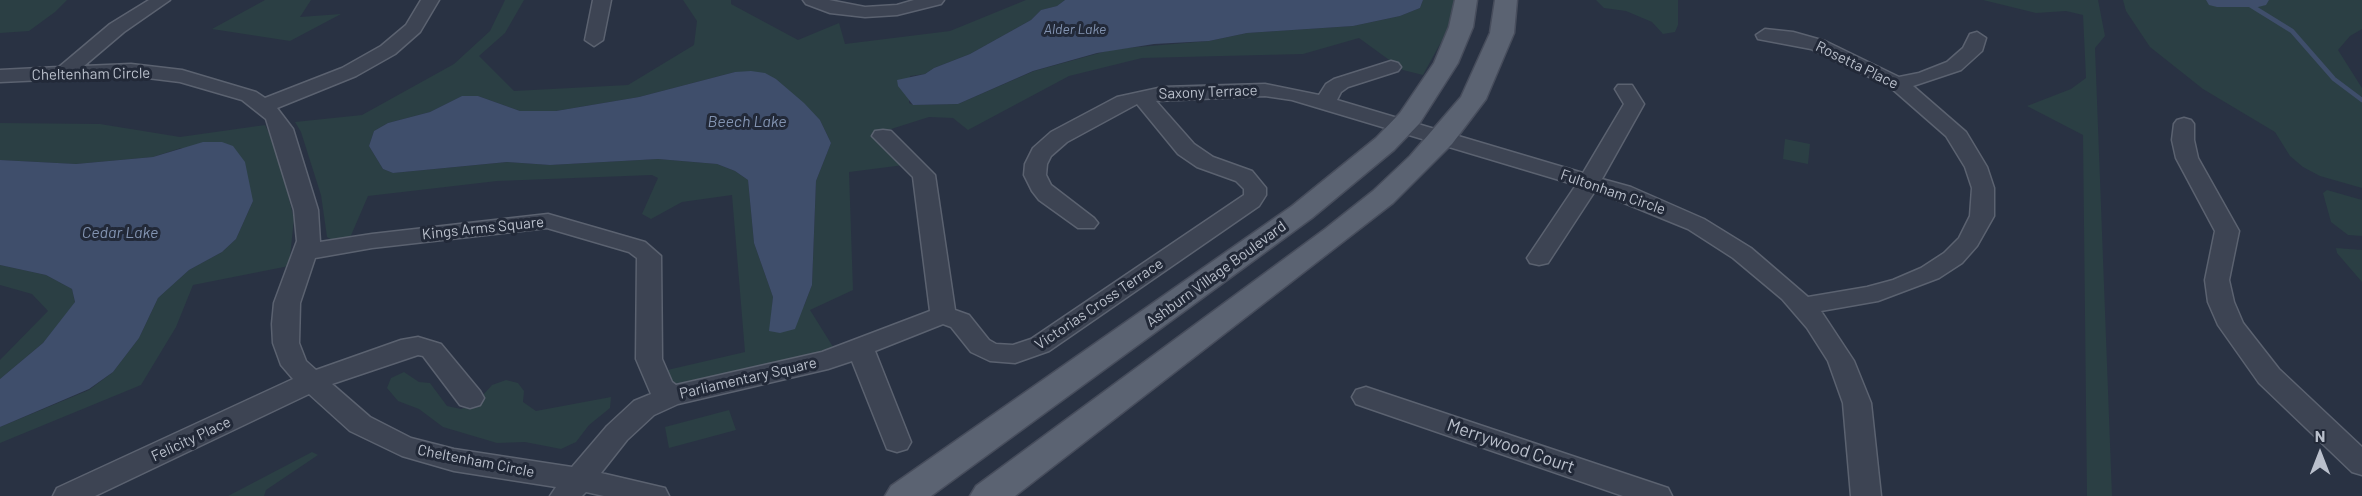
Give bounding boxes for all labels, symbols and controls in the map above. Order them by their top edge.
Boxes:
water label: Alder Lake [1044,21,1106,37]
street label: Rosetta Place [1813,37,1901,93]
street label: Cheltenham Circle [32,64,150,84]
street label: Saxony Terrace [1158,81,1258,103]
water label: Beech Lake [708,112,786,132]
street label: Fultonham Circle [1558,166,1668,218]
street label: Kings Arms Square [421,213,545,243]
street label: Ashburn Village Boulevard [1143,217,1289,331]
water label: Cedar Lake [82,223,158,243]
street label: Victorias Cross Terrace [1032,254,1166,354]
street label: Parliamentary Square [678,353,818,403]
street label: Felicity Place [148,413,234,465]
street label: Merrywood Court [1444,414,1578,478]
north arrow [2290,424,2350,484]
text: N [2315,426,2325,445]
street label: Cheltenham Circle [416,441,536,481]

